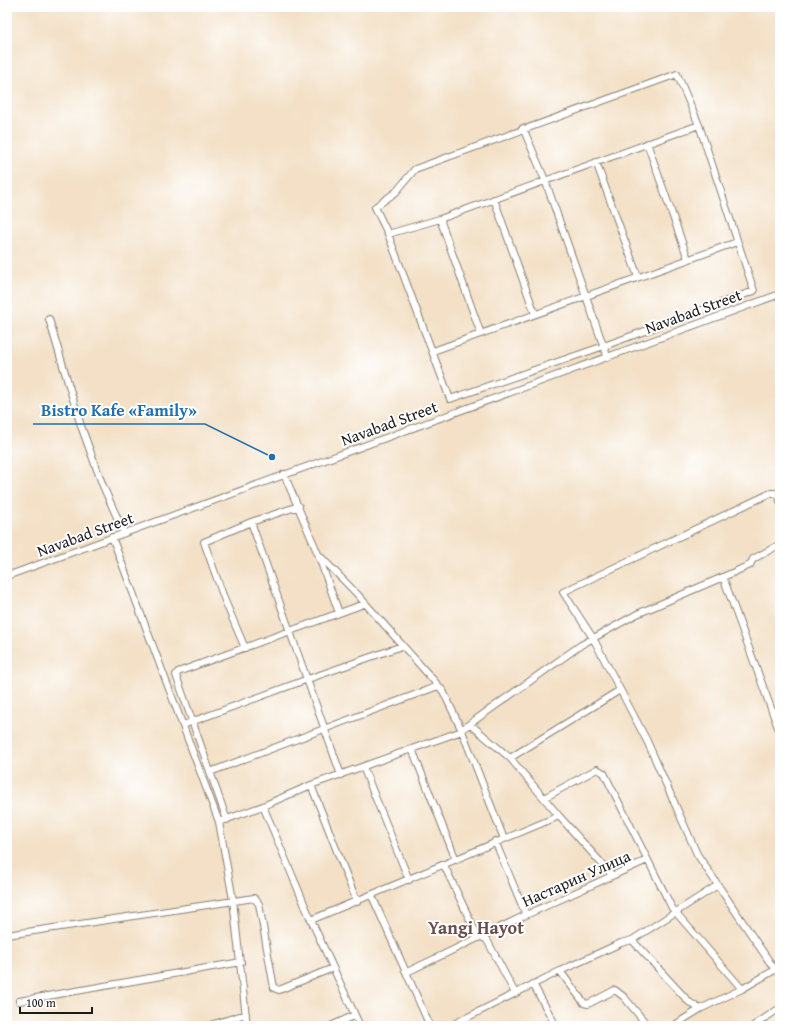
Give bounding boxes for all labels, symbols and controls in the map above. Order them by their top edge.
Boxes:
street label: Navabad Street [641,282,745,340]
street label: Navabad Street [337,394,441,452]
callout: Bistro Kafe «Family» [33,395,205,424]
text: Bistro Kafe «Family» [41,397,197,422]
street label: Navabad Street [33,505,137,563]
street label: Настарин Улица [518,843,634,913]
district label: Yangi Hayot [428,914,524,941]
scale bar [20,989,92,1015]
text: 100 m [26,994,56,1011]

